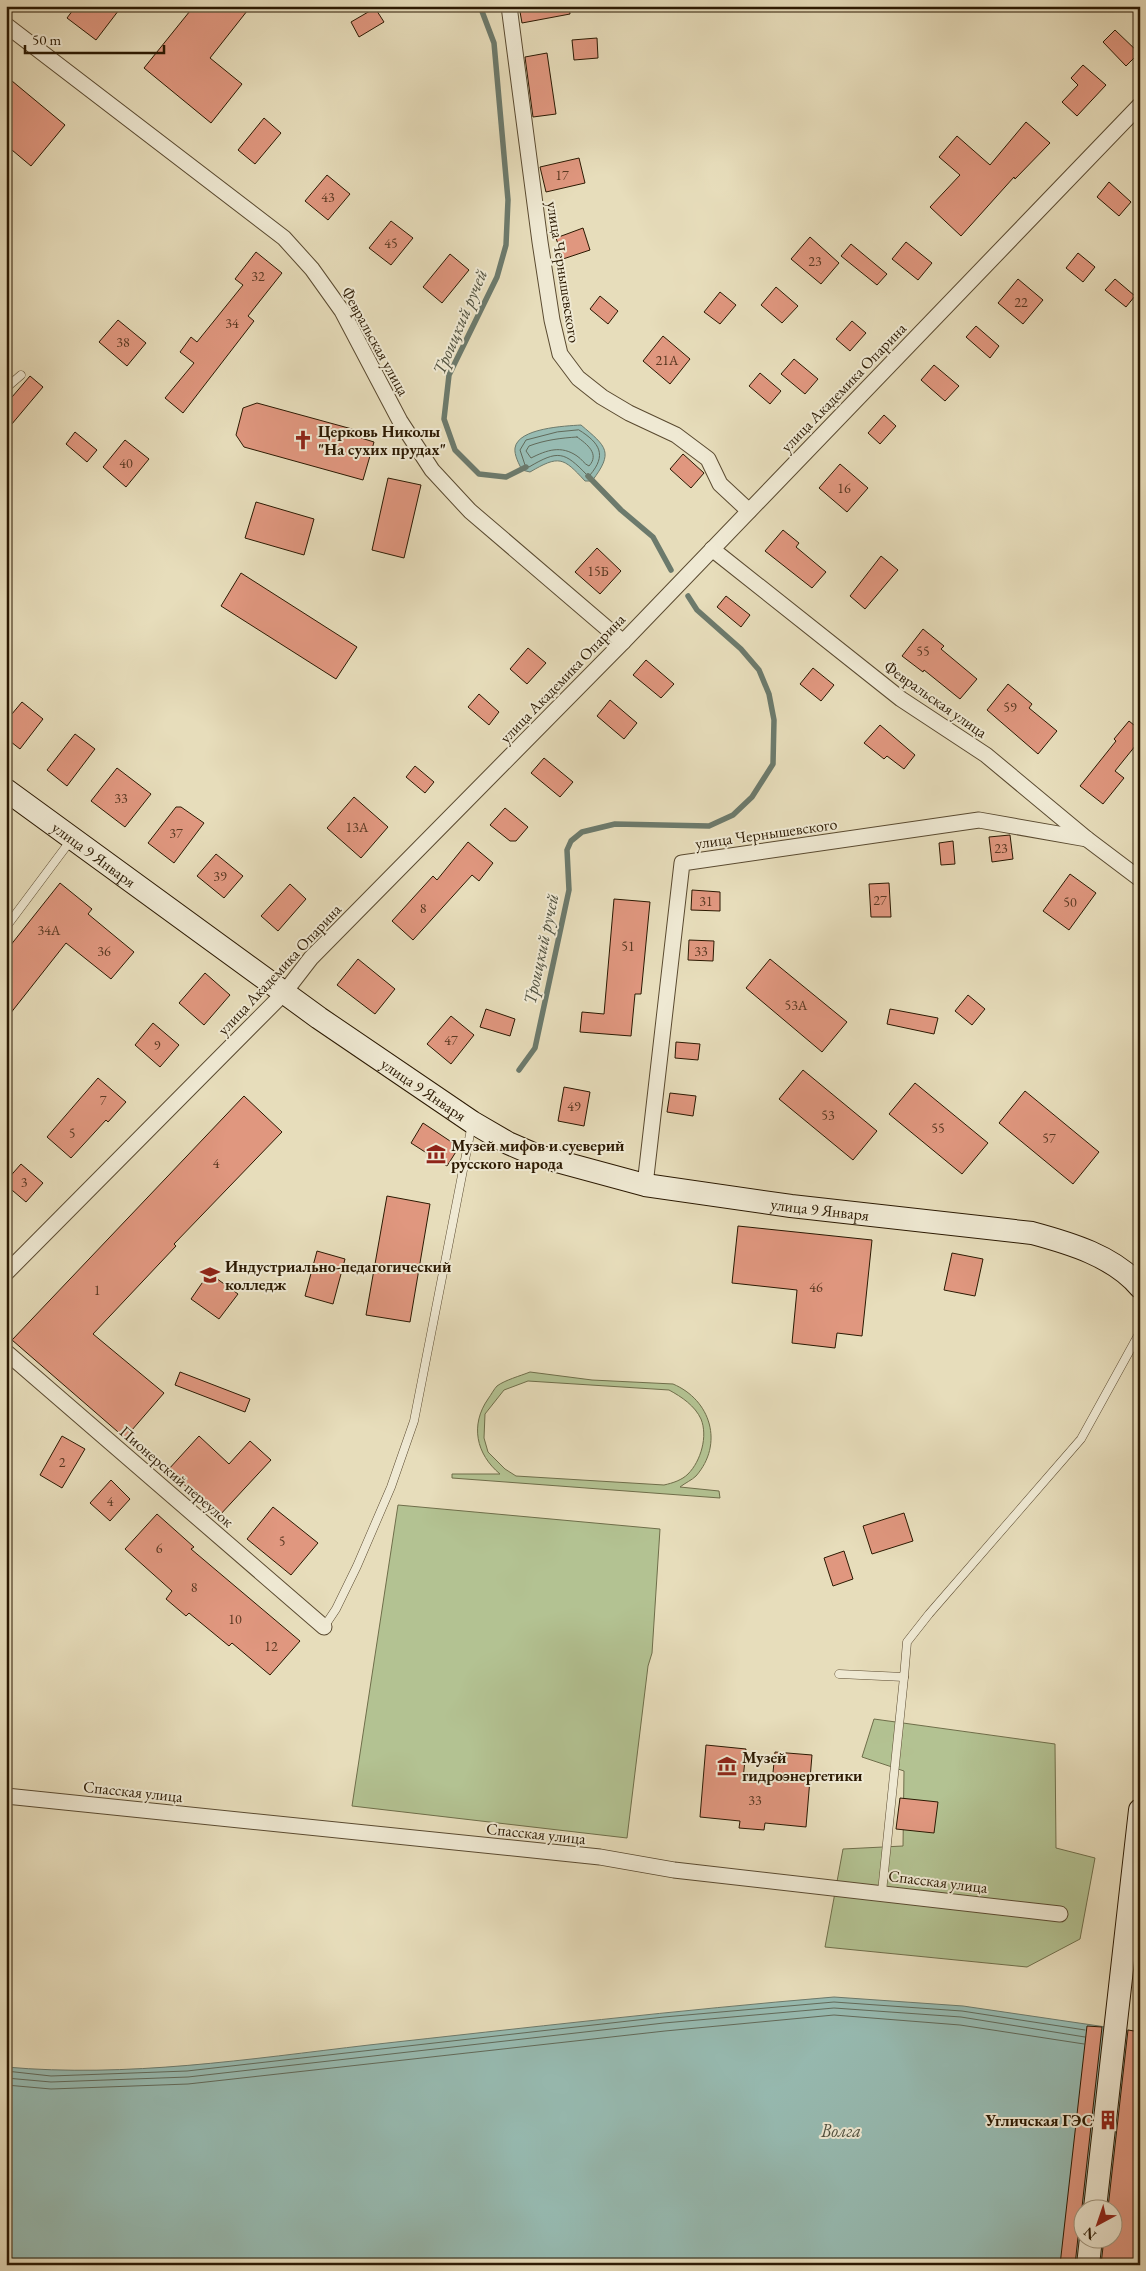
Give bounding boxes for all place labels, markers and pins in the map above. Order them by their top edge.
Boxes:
place label: Церковь Николы "На сухих прудах" [318,421,446,460]
church icon: Церковь Николы "На сухих прудах" [292,429,314,451]
place label: Музей мифов и суеверий русского народа [451,1135,625,1174]
museum icon: Музей мифов и суеверий русского народа [425,1143,447,1165]
place label: Индустриально-педагогический колледж [225,1256,452,1295]
school or university icon: Индустриально-педагогический колледж [199,1264,221,1286]
place label: Музей гидроэнергетики [742,1747,863,1786]
museum icon: Музей гидроэнергетики [716,1755,738,1777]
building icon: Угличская ГЭС [1097,2109,1119,2131]
place label: Угличская ГЭС [984,2110,1093,2131]

